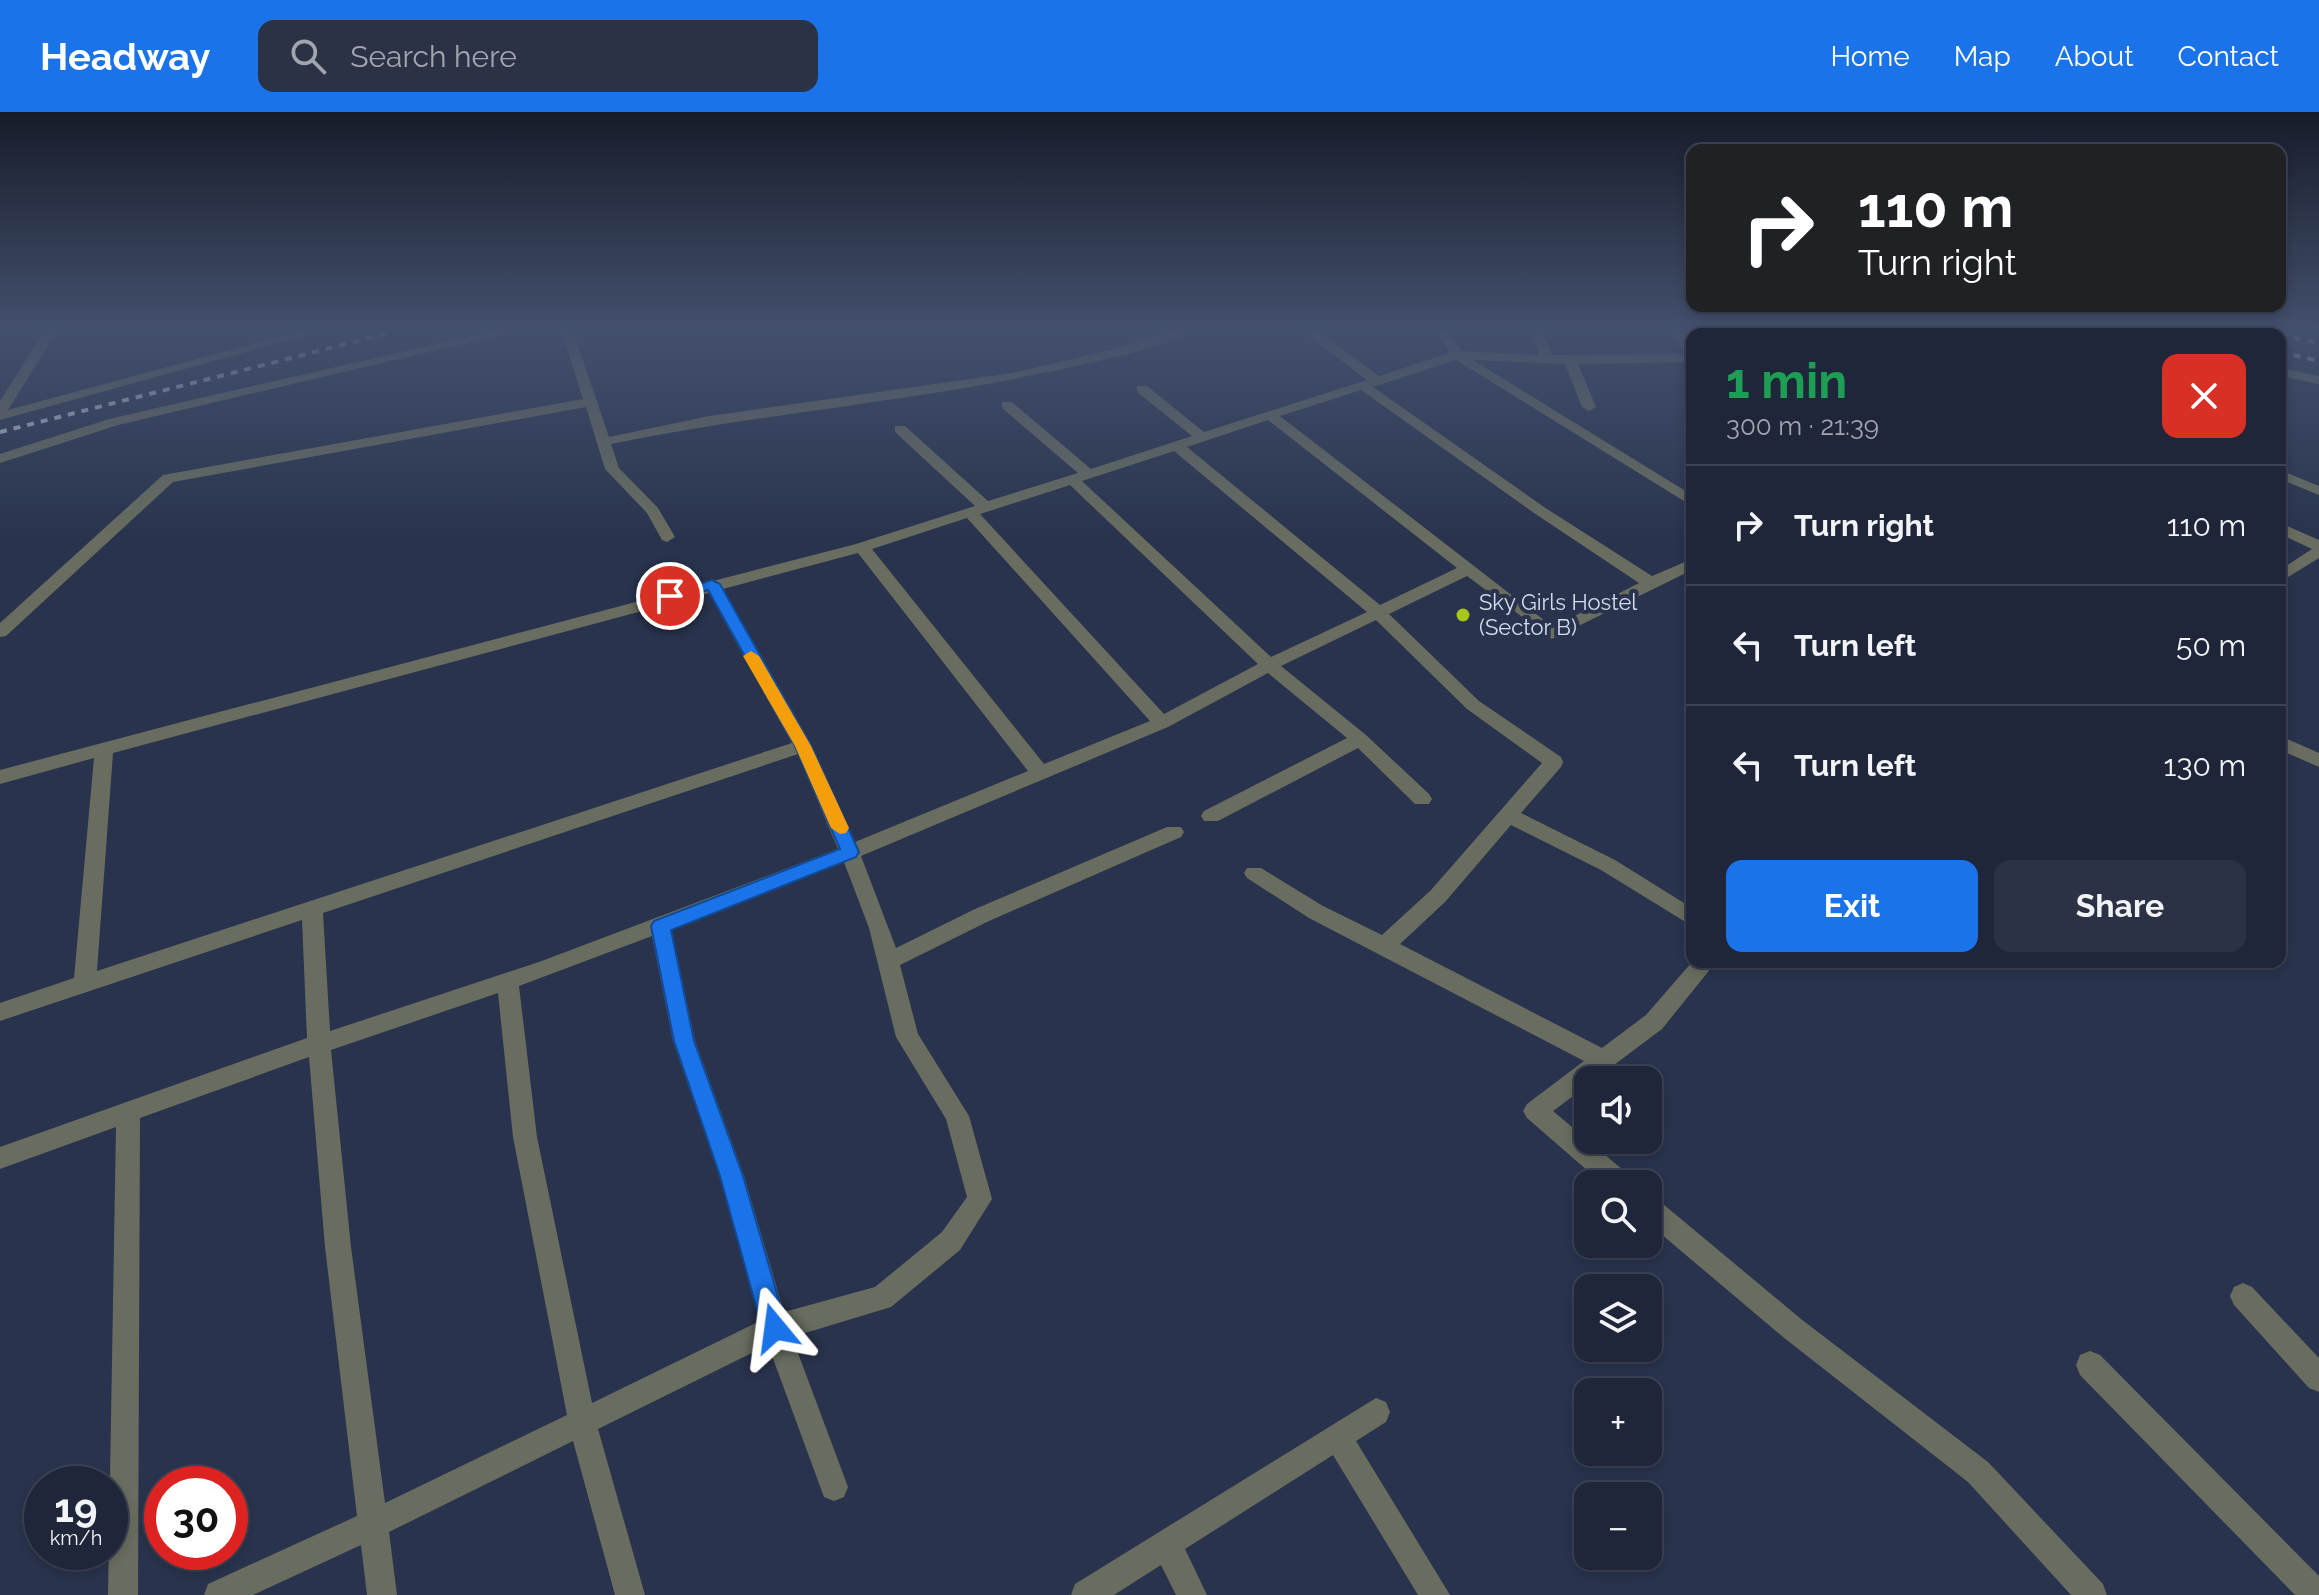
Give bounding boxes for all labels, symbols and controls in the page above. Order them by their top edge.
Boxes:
search box [258,20,818,92]
text: Headway [40,34,210,79]
icon: search [286,34,330,78]
text: Search here [350,39,517,74]
text: Home [1830,40,1910,73]
text: Map [1954,40,2011,73]
text: About [2055,40,2134,73]
text: Contact [2178,40,2279,73]
text: 110 m [1858,174,2013,240]
icon: right [1726,176,1830,280]
text: Turn right [1858,241,2017,283]
text: 1 min [1726,353,1847,409]
button: close [2162,354,2246,438]
text: 300 m · 21:39 [1726,411,1879,441]
icon: right [1726,503,1770,547]
text: Turn right [1794,508,1934,543]
text: 110 m [2167,508,2246,543]
pin [636,562,704,630]
icon: arrive [648,574,692,618]
place label: Sky Girls Hostel (Sector B) [1479,589,1637,640]
marker: Sky Girls Hostel (Sector B) [1454,606,1472,624]
icon: left [1726,623,1770,667]
text: Turn left [1794,628,1916,663]
text: 50 m [2176,628,2246,663]
icon: left [1726,743,1770,787]
text: Turn left [1794,748,1916,783]
text: 130 m [2164,748,2246,783]
button: Exit [1726,860,1978,952]
button: Share [1994,860,2246,952]
map controls [1574,1066,1662,1570]
button: sound [1574,1066,1662,1154]
button: search [1574,1170,1662,1258]
button: layers [1574,1274,1662,1362]
position arrow [733,1286,817,1370]
button: + [1574,1378,1662,1466]
speed limit sign: 30 [144,1466,248,1570]
button: − [1574,1482,1662,1570]
text: 19 [54,1484,98,1531]
text: km/h [50,1526,102,1550]

